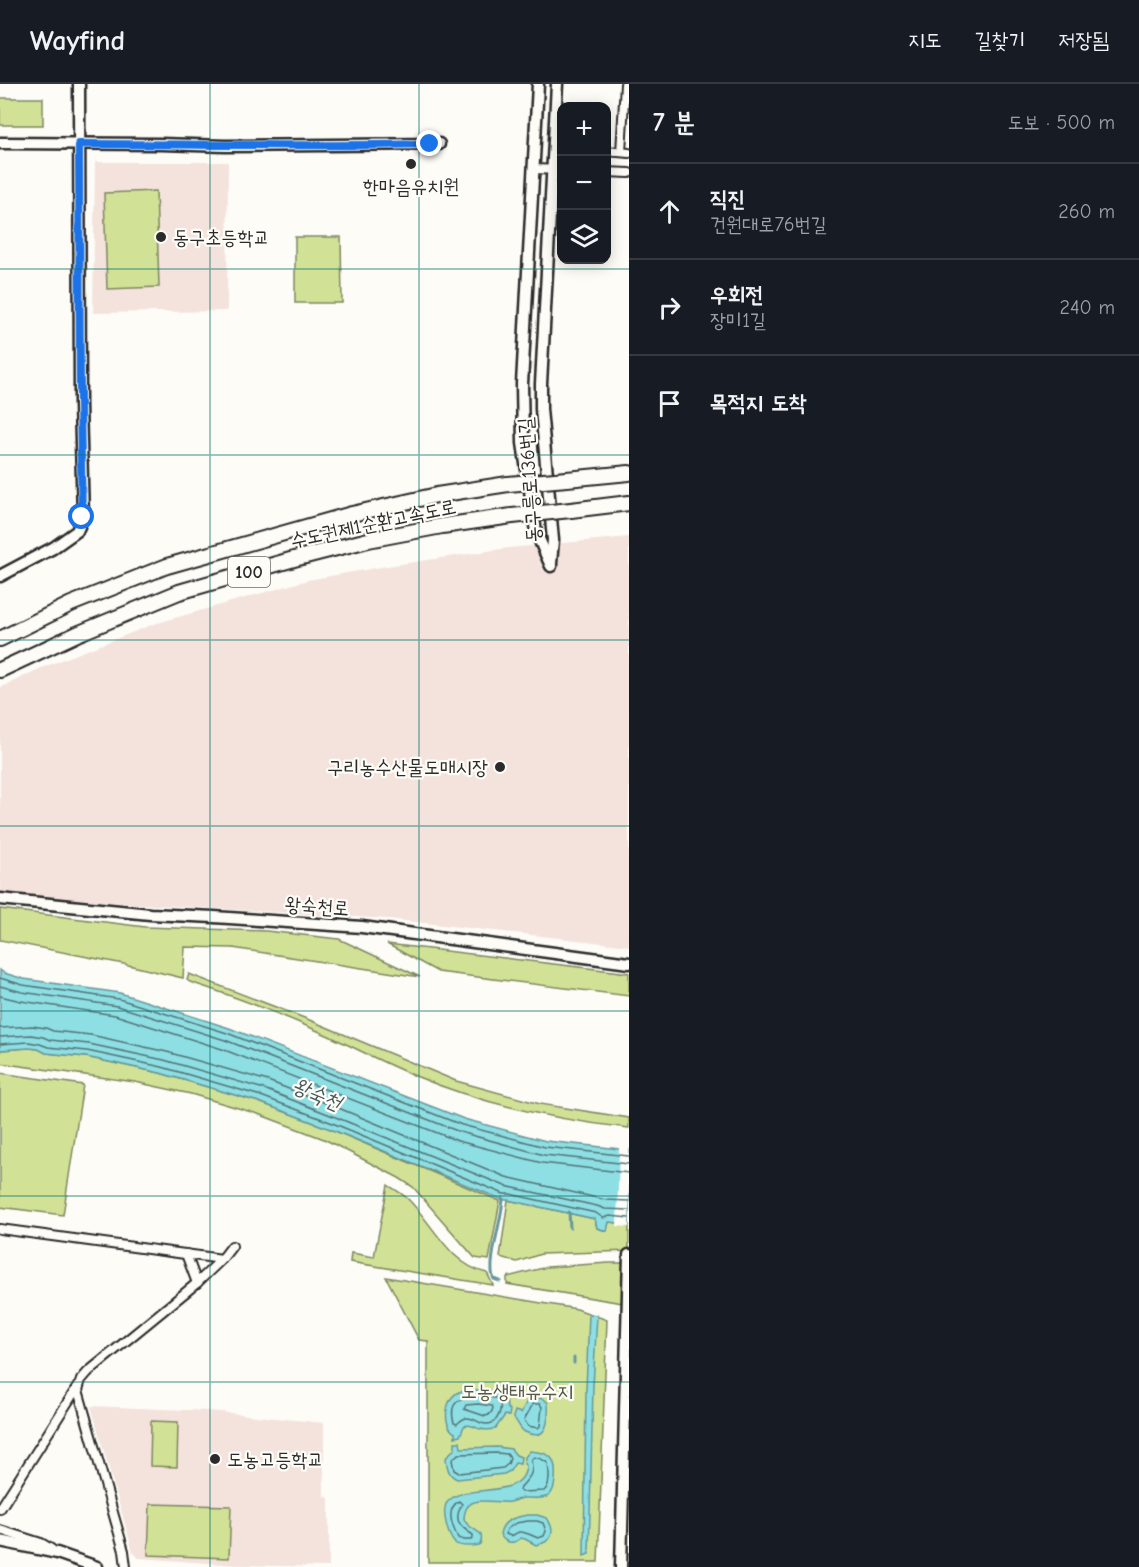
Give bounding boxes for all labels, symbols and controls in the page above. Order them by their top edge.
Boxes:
text: Wayfind [30,25,125,57]
text: 지도 [908,28,942,52]
text: 길찾기 [975,28,1025,52]
text: 저장됨 [1058,28,1109,52]
map controls [557,102,611,264]
button: + [557,102,611,156]
text: 7 분 [653,108,695,138]
text: 도보 · 500 m [1008,111,1115,134]
route end [416,130,442,156]
button: − [557,156,611,210]
marker: 한마음유치원 [404,157,418,171]
place label: 한마음유치원 [363,175,459,198]
text: 직진 [710,186,745,212]
icon: ahead [653,195,686,228]
text: 260 m [1058,200,1115,223]
button: layers [557,210,611,264]
text: 건원대로76번길 [710,213,827,236]
place label: 동구초등학교 [173,226,270,249]
marker: 동구초등학교 [154,230,168,244]
text: 우회전 [710,282,763,308]
icon: right [653,291,686,324]
text: 240 m [1060,296,1115,319]
text: 장미1길 [710,309,766,332]
icon: arrive [653,387,686,420]
text: 목적지 도착 [710,390,806,416]
street label: 동구릉로136번길 [514,417,545,543]
street label: 수도권제1순환고속도로 [288,495,458,552]
route start [68,503,94,529]
road number: 100 [228,557,270,587]
place label: 구리농수산물도매시장 [327,756,488,779]
marker: 구리농수산물도매시장 [493,760,507,774]
street label: 왕숙천로 [284,893,350,920]
water label: 왕숙천 [289,1073,347,1116]
park label: 도농생태유수지 [461,1380,573,1403]
place label: 도농고등학교 [227,1448,324,1471]
marker: 도농고등학교 [208,1452,222,1466]

